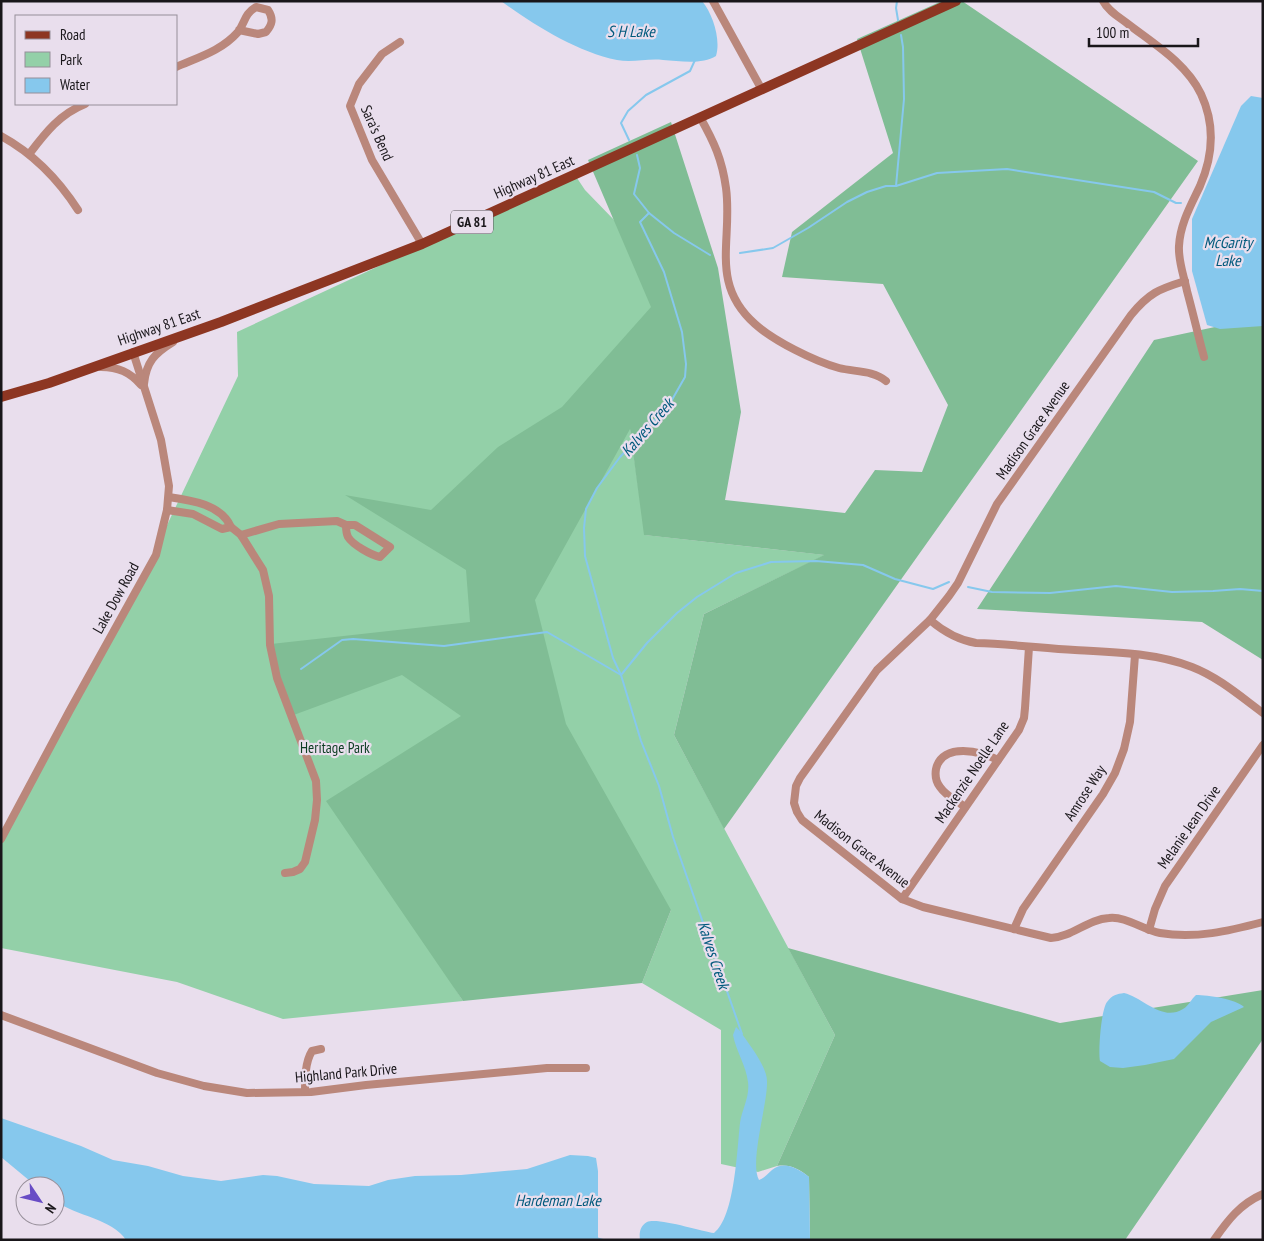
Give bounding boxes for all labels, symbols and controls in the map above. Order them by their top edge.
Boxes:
legend [15,15,178,105]
scale bar [1089,15,1198,47]
water label: S H Lake [607,21,656,41]
text: 100 m [1096,23,1129,42]
text: Road [60,25,86,44]
text: Park [60,50,82,69]
text: Water [60,75,91,94]
street label: Sara's Bend [357,102,398,164]
street label: Highway 81 East [491,150,577,203]
road number: GA 81 [451,210,493,233]
water label: McGarity Lake [1204,232,1254,270]
street label: Highway 81 East [115,304,203,349]
street label: Madison Grace Avenue [992,377,1074,483]
water label: Kalves Creek [616,393,679,460]
street label: Lake Dow Road [88,559,143,637]
street label: Mackenzie Noelle Lane [930,717,1013,826]
park label: Heritage Park [300,738,370,757]
street label: Amrose Way [1059,761,1110,824]
street label: Melanie Jean Drive [1153,781,1224,872]
street label: Madison Grace Avenue [811,805,914,892]
water label: Kalves Creek [694,919,735,993]
street label: Highland Park Drive [294,1059,398,1086]
north arrow [15,1176,65,1226]
water label: Hardeman Lake [515,1190,602,1210]
text: N [41,1200,60,1217]

